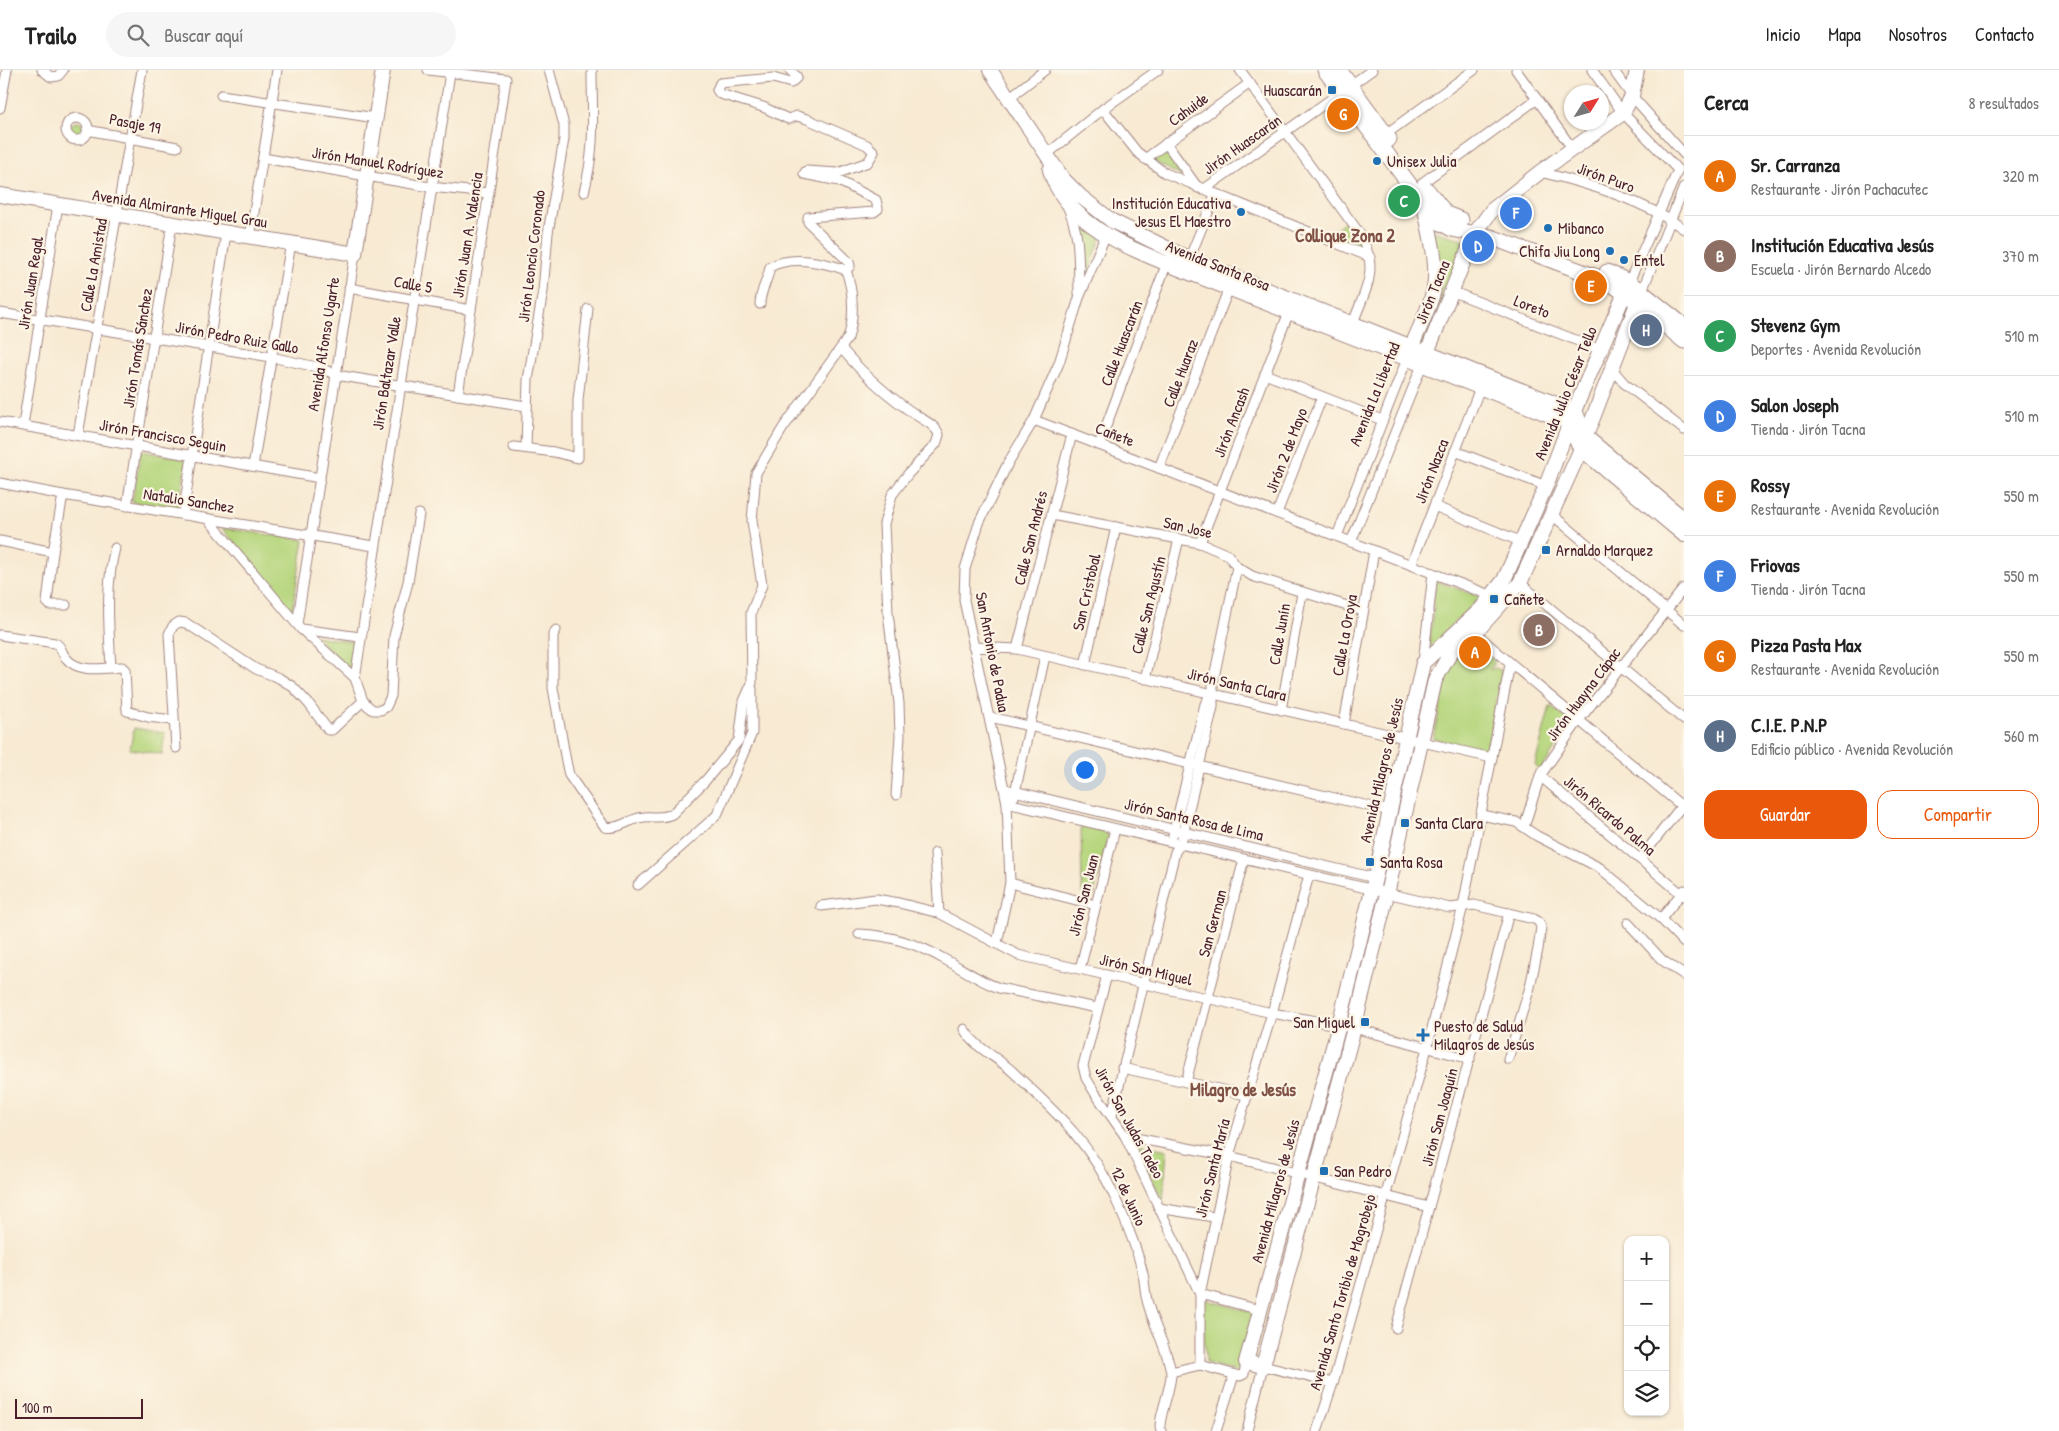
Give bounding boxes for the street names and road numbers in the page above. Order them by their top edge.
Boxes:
street label: Cahuide [1164,87,1213,131]
street label: Pasaje 19 [107,107,163,139]
street label: Jirón Huascarán [1198,109,1286,179]
street label: Jirón Manuel Rodríguez [311,141,446,183]
street label: Jirón Puro [1574,156,1638,198]
street label: Jirón Juan A. Valencia [446,171,488,299]
street label: Avenida Almirante Miguel Grau [91,183,270,233]
street label: Jirón Leoncio Coronado [512,188,550,323]
street label: Calle La Amistad [74,217,112,313]
street label: Jirón Juan Regal [12,234,48,331]
street label: Avenida Santa Rosa [1163,234,1273,296]
street label: Jirón Tacna [1409,257,1455,327]
street label: Calle 5 [392,270,434,298]
street label: Avenida Alfonso Ugarte [302,275,345,413]
street label: Jirón Tomás Sánchez [117,286,157,409]
street label: Loreto [1511,289,1554,323]
street label: Calle Huascarán [1095,297,1147,389]
street label: Jirón Baltazar Valle [366,314,406,431]
street label: Jirón Pedro Ruiz Gallo [174,315,301,359]
street label: Avenida Julio César Tello [1528,322,1602,463]
street label: Calle Huaraz [1157,336,1203,410]
street label: Avenida La Libertad [1343,339,1405,449]
street label: Jirón Ancash [1208,384,1255,460]
street label: Jirón 2 de Mayo [1260,404,1312,496]
street label: Jirón Francisco Seguin [98,413,228,457]
street label: Cañete [1092,416,1138,452]
street label: Jirón Nazca [1409,436,1453,506]
street label: Natalio Sanchez [142,482,236,518]
street label: Calle San Andrés [1008,489,1052,587]
street label: San Jose [1161,511,1215,543]
street label: San Cristobal [1066,551,1106,633]
street label: Calle San Agustín [1125,554,1171,656]
street label: San Antonio de Padua [971,590,1015,714]
street label: Calle La Oroya [1326,592,1362,678]
street label: Calle Junín [1263,601,1295,667]
street label: Jirón Huayna Cápac [1541,642,1626,745]
street label: Jirón Santa Clara [1185,662,1289,706]
street label: Avenida Milagros de Jesús [1354,695,1408,845]
street label: Jirón Ricardo Palma [1559,770,1661,860]
street label: Jirón Santa Rosa de Lima [1122,792,1266,846]
street label: Jirón San Juan [1062,852,1104,938]
street label: San German [1192,887,1232,959]
street label: Jirón San Miguel [1097,948,1195,991]
street label: Jirón San Judas Tadeo [1090,1062,1170,1182]
street label: Jirón San Joaquín [1415,1065,1463,1169]
street label: Jirón Santa María [1189,1116,1235,1220]
street label: Avenida Milagros de Jesús [1245,1117,1305,1265]
street label: 12 de Junio [1106,1163,1152,1230]
street label: Avenida Santo Toribio de Mogrobejo [1303,1191,1381,1393]

